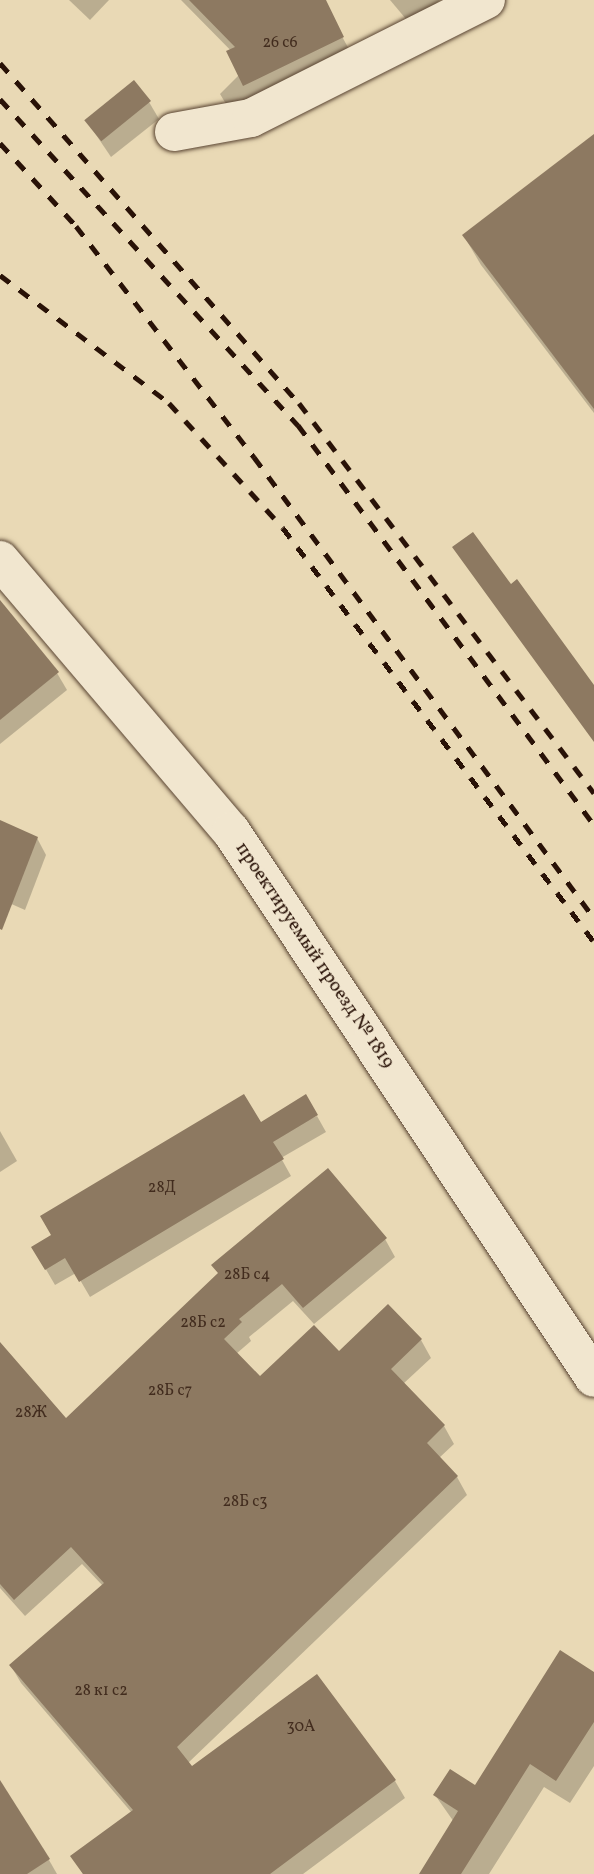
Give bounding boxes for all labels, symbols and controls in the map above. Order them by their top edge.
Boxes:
house number: 26 с6 [262,33,298,53]
street label: проектируемый проезд № 1819 [230,839,398,1073]
house number: 28Д [148,1178,176,1198]
house number: 28Б с4 [224,1265,270,1285]
house number: 28Б с2 [180,1313,226,1333]
house number: 28Б с7 [148,1381,192,1401]
house number: 28Ж [15,1403,47,1423]
house number: 28Б с3 [222,1492,268,1512]
house number: 28 к1 с2 [74,1681,128,1701]
house number: 30А [287,1717,315,1737]

